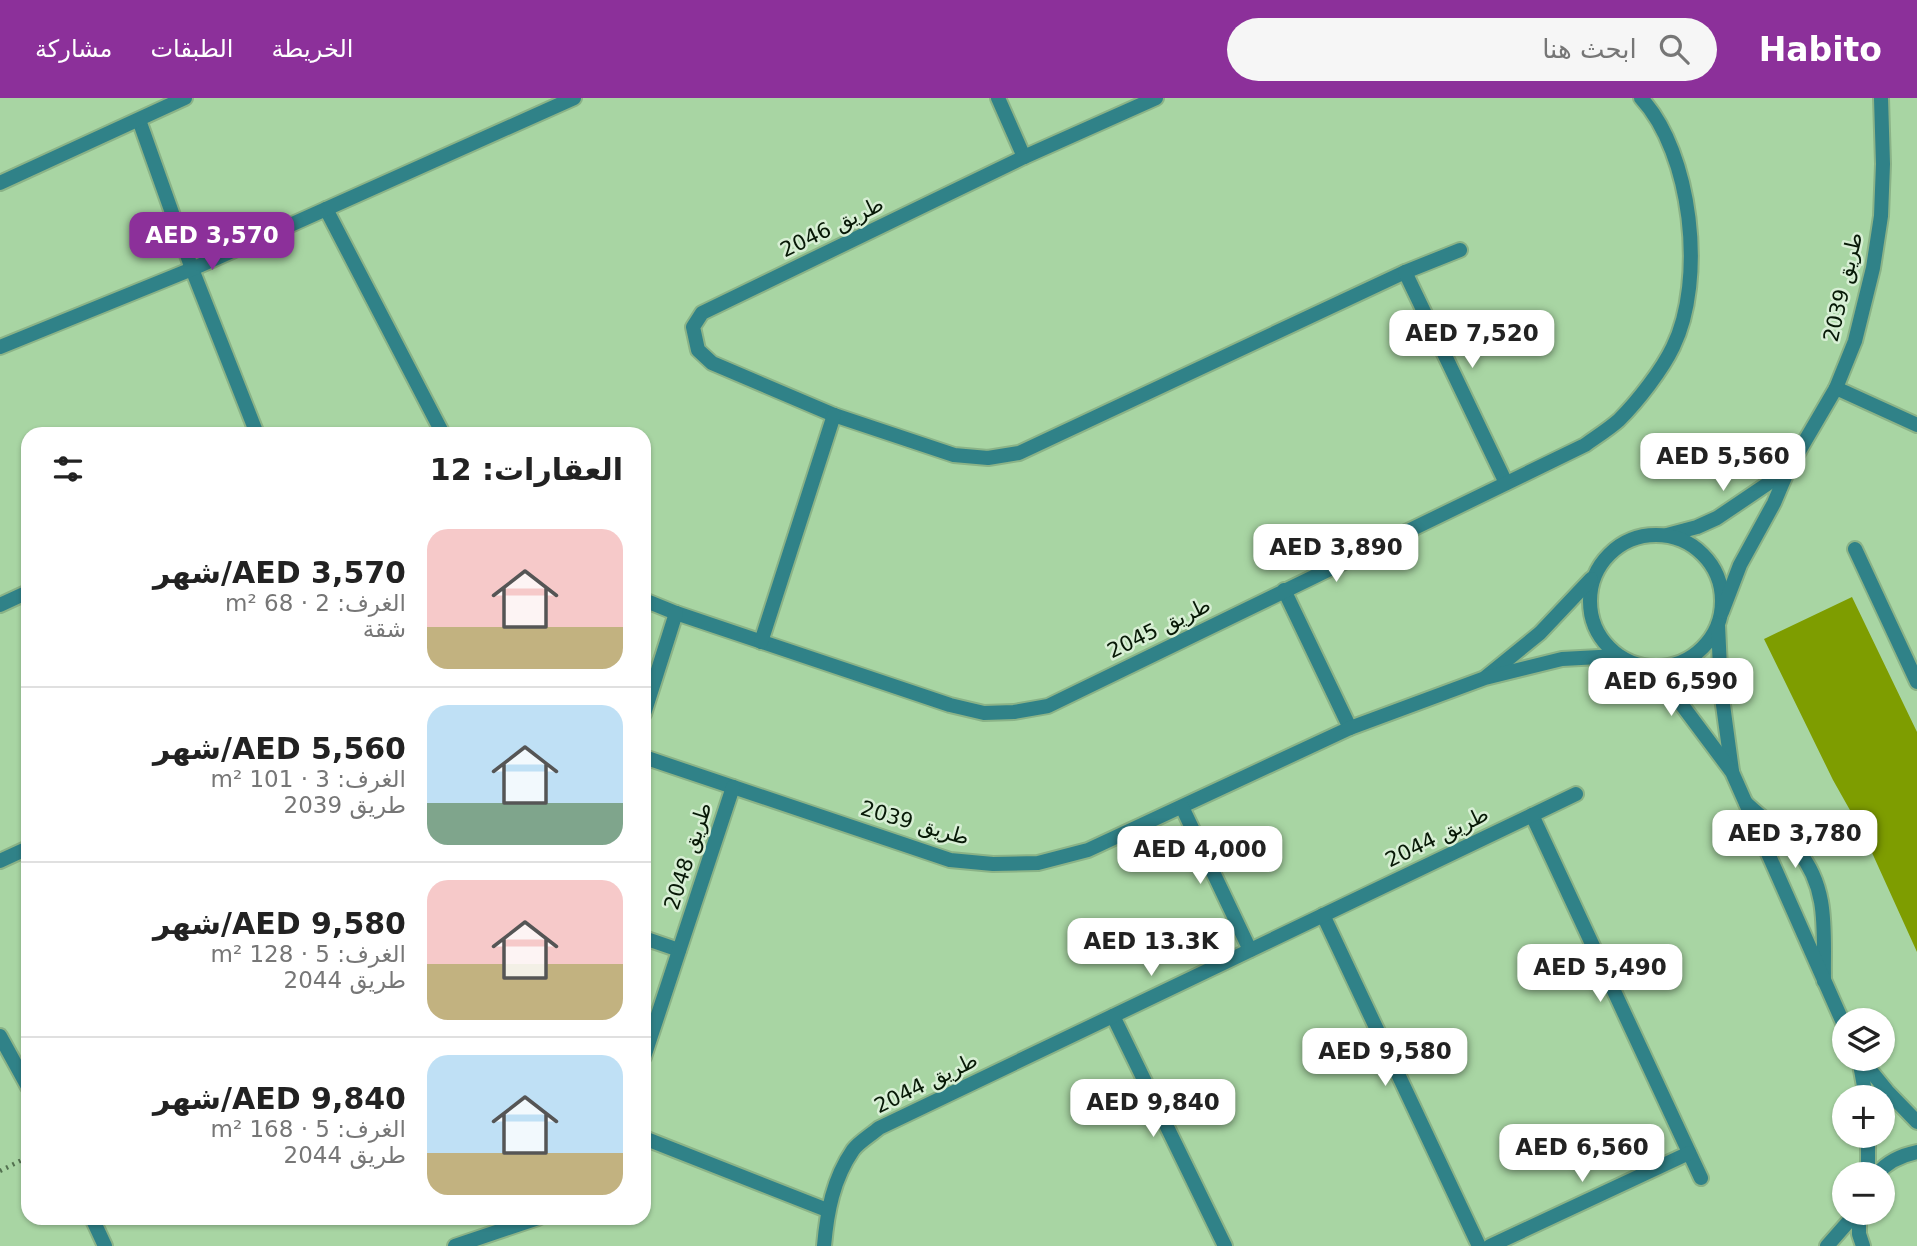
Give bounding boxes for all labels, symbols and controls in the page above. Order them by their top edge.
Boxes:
search box [1227,18,1717,81]
icon: search [1655,30,1693,68]
text: Habito [1759,30,1882,69]
text: ابحث هنا [1542,34,1637,64]
text: مشاركة [35,35,112,63]
text: الطبقات [150,35,233,63]
text: الخريطة [271,35,353,63]
street label: طريق 2046 [776,192,888,262]
pin: AED 3,570 [132,212,292,272]
text: AED 3,570 [145,222,279,248]
street label: طريق 2039 [1819,230,1867,344]
pin: AED 7,520 [1392,310,1552,370]
text: AED 7,520 [1405,320,1539,346]
pin: AED 5,560 [1643,434,1803,493]
text: AED 5,560 [1656,443,1790,469]
icon: filters [49,450,87,488]
text: العقارات: 12 [430,452,623,487]
pin: AED 3,890 [1256,524,1416,584]
text: AED 3,890 [1269,534,1403,560]
text: AED 3,570/شهر [153,555,406,590]
icon: home [483,557,567,641]
text: الغرف: 2 · 68 m² [225,590,406,616]
street label: طريق 2045 [1103,593,1215,663]
text: شقة [363,616,406,642]
pin: AED 6,590 [1591,658,1751,718]
text: AED 6,590 [1604,668,1738,694]
text: AED 5,560/شهر [153,731,406,766]
icon: home [483,733,567,817]
text: الغرف: 3 · 101 m² [210,766,406,792]
text: طريق 2039 [284,792,406,818]
street label: طريق 2039 [858,796,972,850]
street label: طريق 2048 [659,799,717,913]
street label: طريق 2044 [1381,802,1493,872]
pin: AED 3,780 [1715,810,1875,870]
text: AED 3,780 [1728,820,1862,846]
pin: AED 4,000 [1120,826,1280,886]
text: AED 4,000 [1133,836,1267,862]
text: AED 9,580/شهر [153,906,406,941]
icon: home [483,908,567,992]
pin: AED 13.3K [1071,918,1231,978]
text: AED 13.3K [1083,928,1219,954]
text: الغرف: 5 · 128 m² [210,941,406,967]
pin: AED 5,490 [1520,944,1680,1004]
text: AED 5,490 [1533,954,1667,980]
text: طريق 2044 [284,967,406,993]
map controls [1832,1008,1895,1225]
button: layers [1832,1008,1895,1071]
pin: AED 9,580 [1305,1028,1465,1088]
text: AED 9,580 [1318,1038,1452,1064]
street label: طريق 2044 [870,1048,982,1118]
pin: AED 9,840 [1073,1080,1233,1139]
text: AED 9,840/شهر [153,1081,406,1116]
icon: home [483,1083,567,1167]
button: + [1832,1085,1895,1148]
text: AED 9,840 [1086,1089,1220,1115]
text: الغرف: 5 · 168 m² [210,1116,406,1142]
pin: AED 6,560 [1502,1124,1662,1184]
text: AED 6,560 [1515,1134,1649,1160]
text: طريق 2044 [284,1142,406,1168]
button: − [1832,1162,1895,1225]

